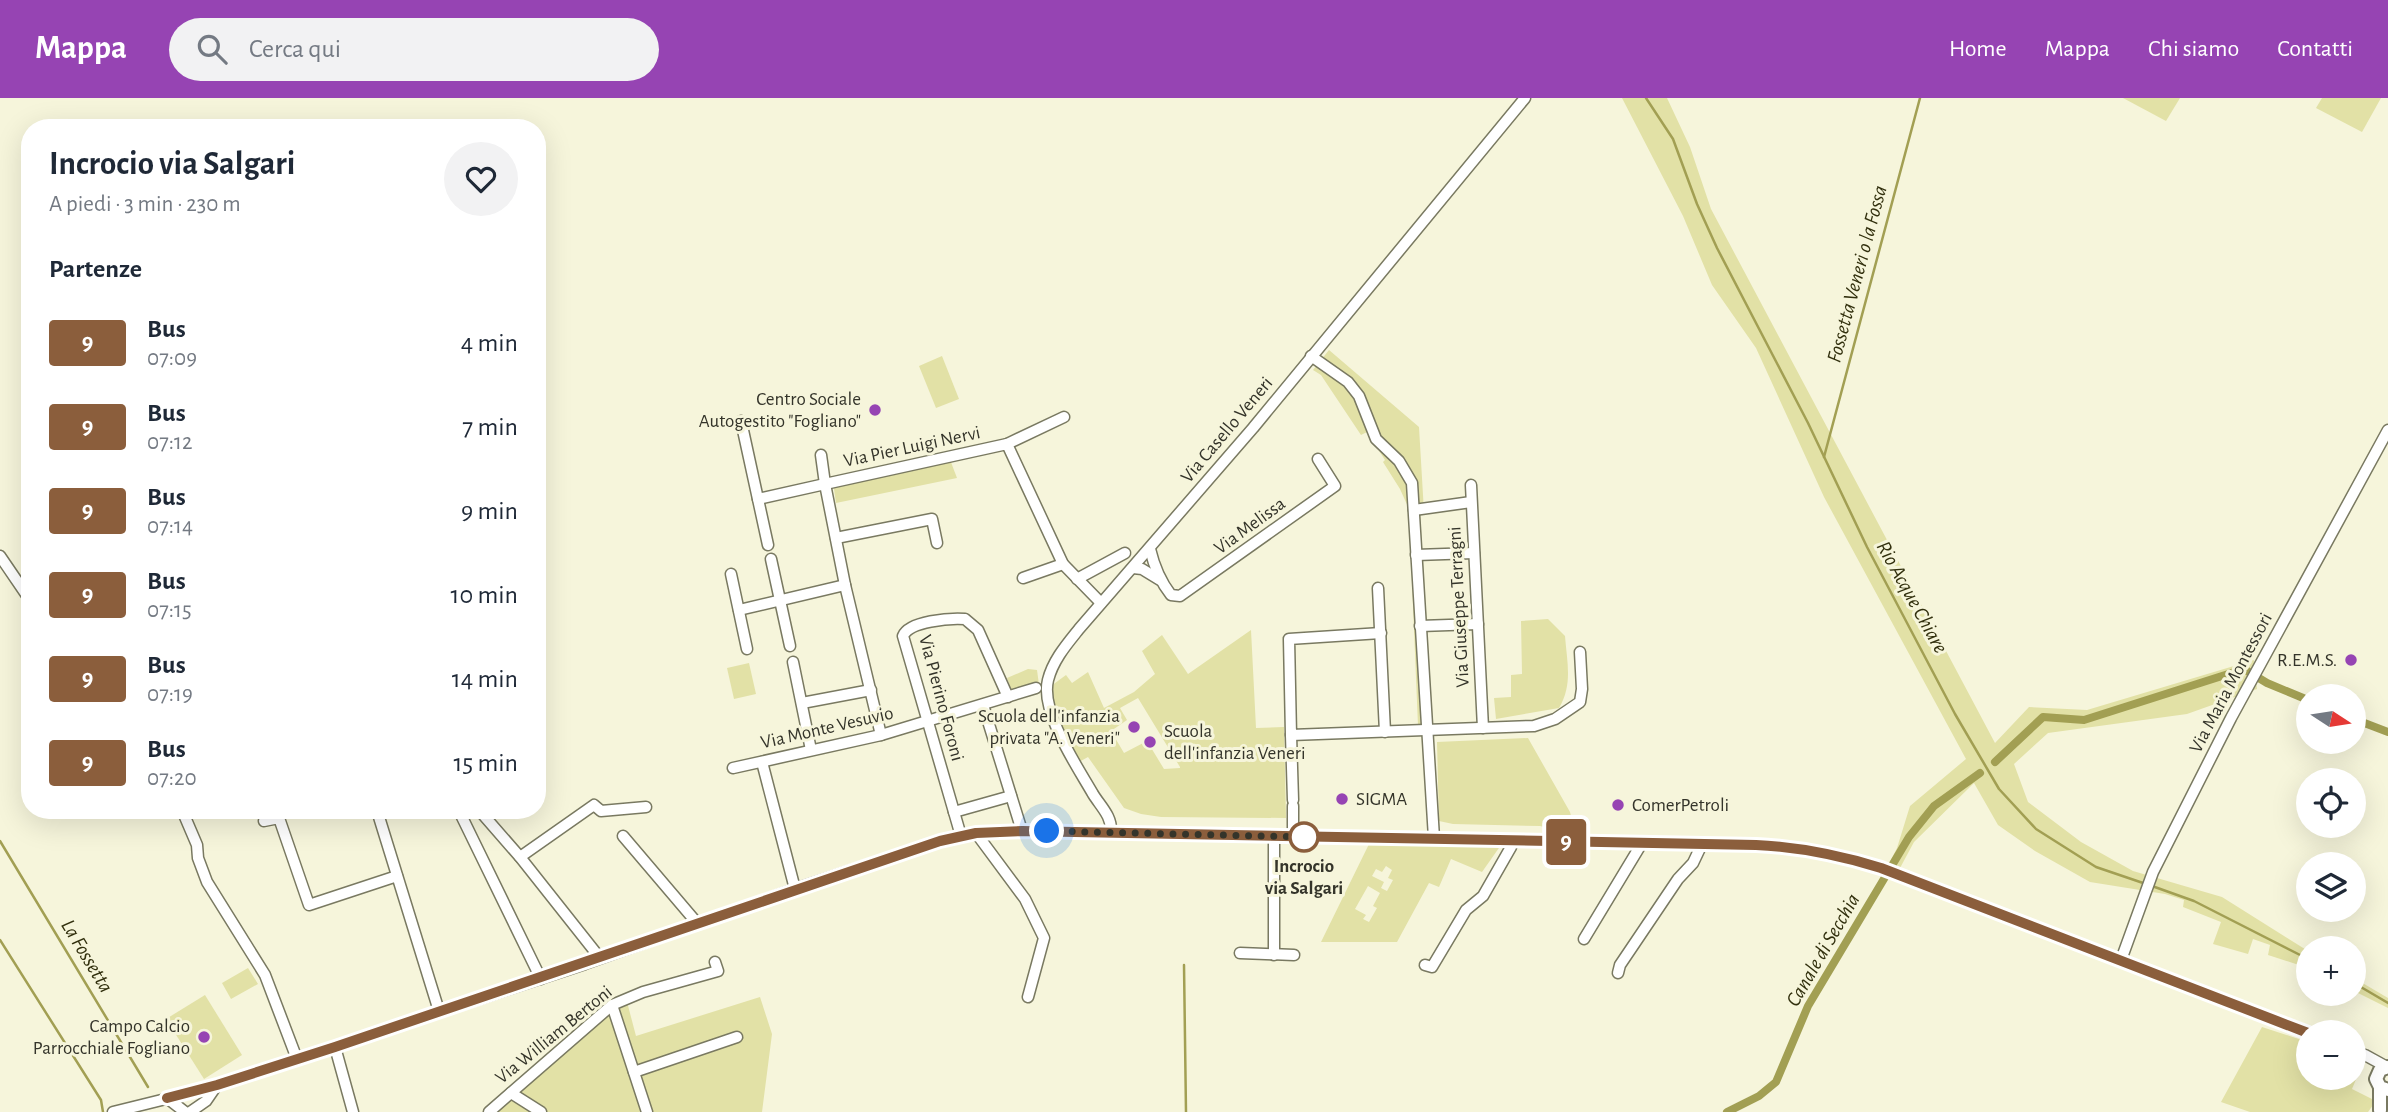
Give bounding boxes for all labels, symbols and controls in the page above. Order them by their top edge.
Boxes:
search box [169,18,659,81]
icon: search [193,30,231,68]
text: Mappa [35,32,127,65]
text: Cerca qui [249,36,341,62]
text: Home [1949,37,2007,61]
text: Mappa [2045,37,2110,61]
text: Chi siamo [2148,37,2239,61]
text: Contatti [2277,37,2353,61]
button: heart [444,142,518,216]
text: Incrocio via Salgari [49,148,295,181]
water label: Fossetta Veneri o la Fossa [1823,183,1891,365]
text: A piedi · 3 min · 230 m [49,193,241,216]
text: Partenze [49,256,142,282]
text: Bus [147,316,186,342]
text: 4 min [461,330,518,356]
text: 9 [82,331,93,355]
text: 07:09 [147,347,197,370]
street label: Via Casello Veneri [1177,374,1277,486]
place label: Centro Sociale Autogestito "Fogliano" [699,390,861,431]
text: Bus [147,400,186,426]
marker: Centro Sociale Autogestito "Fogliano" [867,402,883,418]
text: 7 min [462,414,518,440]
text: 9 [82,415,93,439]
street label: Via Pier Luigi Nervi [842,423,982,471]
text: 07:12 [147,431,192,454]
text: Bus [147,484,186,510]
street label: Via Melissa [1211,494,1289,558]
text: 9 min [461,498,518,524]
text: 9 [82,499,93,523]
text: 07:14 [147,515,193,538]
street label: Via Giuseppe Terragni [1445,526,1473,688]
water label: Rio Acque Chiare [1873,537,1951,657]
text: Bus [147,568,186,594]
text: 10 min [451,582,518,608]
text: 9 [82,583,93,607]
text: 07:15 [147,599,192,622]
street label: Via Maria Montessori [2186,610,2276,756]
street label: Via Pierino Foroni [915,633,967,763]
place label: R.E.M.S. [2277,651,2337,670]
text: Bus [147,652,186,678]
marker: R.E.M.S. [2343,652,2359,668]
text: 14 min [452,666,518,692]
text: 9 [82,667,93,691]
text: 07:19 [147,683,193,706]
north arrow [2296,684,2366,754]
map controls [2296,684,2366,1090]
street label: Via Monte Vesuvio [759,703,895,753]
place label: Scuola dell'infanzia privata "A. Veneri" [978,707,1120,748]
marker: Scuola dell'infanzia privata "A. Veneri" [1126,719,1142,735]
place label: Scuola dell'infanzia Veneri [1164,722,1306,763]
marker: Scuola dell'infanzia Veneri [1142,734,1158,750]
text: Bus [147,736,186,762]
text: 15 min [453,750,518,776]
text: 9 [82,751,93,775]
text: 07:20 [147,767,197,790]
button: locate [2296,768,2366,838]
place label: SIGMA [1356,790,1407,809]
marker: SIGMA [1334,791,1350,807]
place label: ComerPetroli [1632,796,1729,815]
marker: ComerPetroli [1610,797,1626,813]
your location [1029,813,1064,848]
line badge: 9 [1543,819,1589,865]
marker: Incrocio via Salgari [1289,822,1319,852]
text: 9 [1560,830,1572,854]
button: layers [2296,852,2366,922]
place label: Incrocio via Salgari [1265,857,1343,898]
water label: Canale di Secchia [1782,890,1864,1010]
water label: La Fossetta [57,916,117,996]
button: + [2296,936,2366,1006]
street label: Via William Bertoni [492,982,616,1088]
place label: Campo Calcio Parrocchiale Fogliano [33,1017,190,1058]
button: − [2296,1020,2366,1090]
marker: Campo Calcio Parrocchiale Fogliano [196,1029,212,1045]

